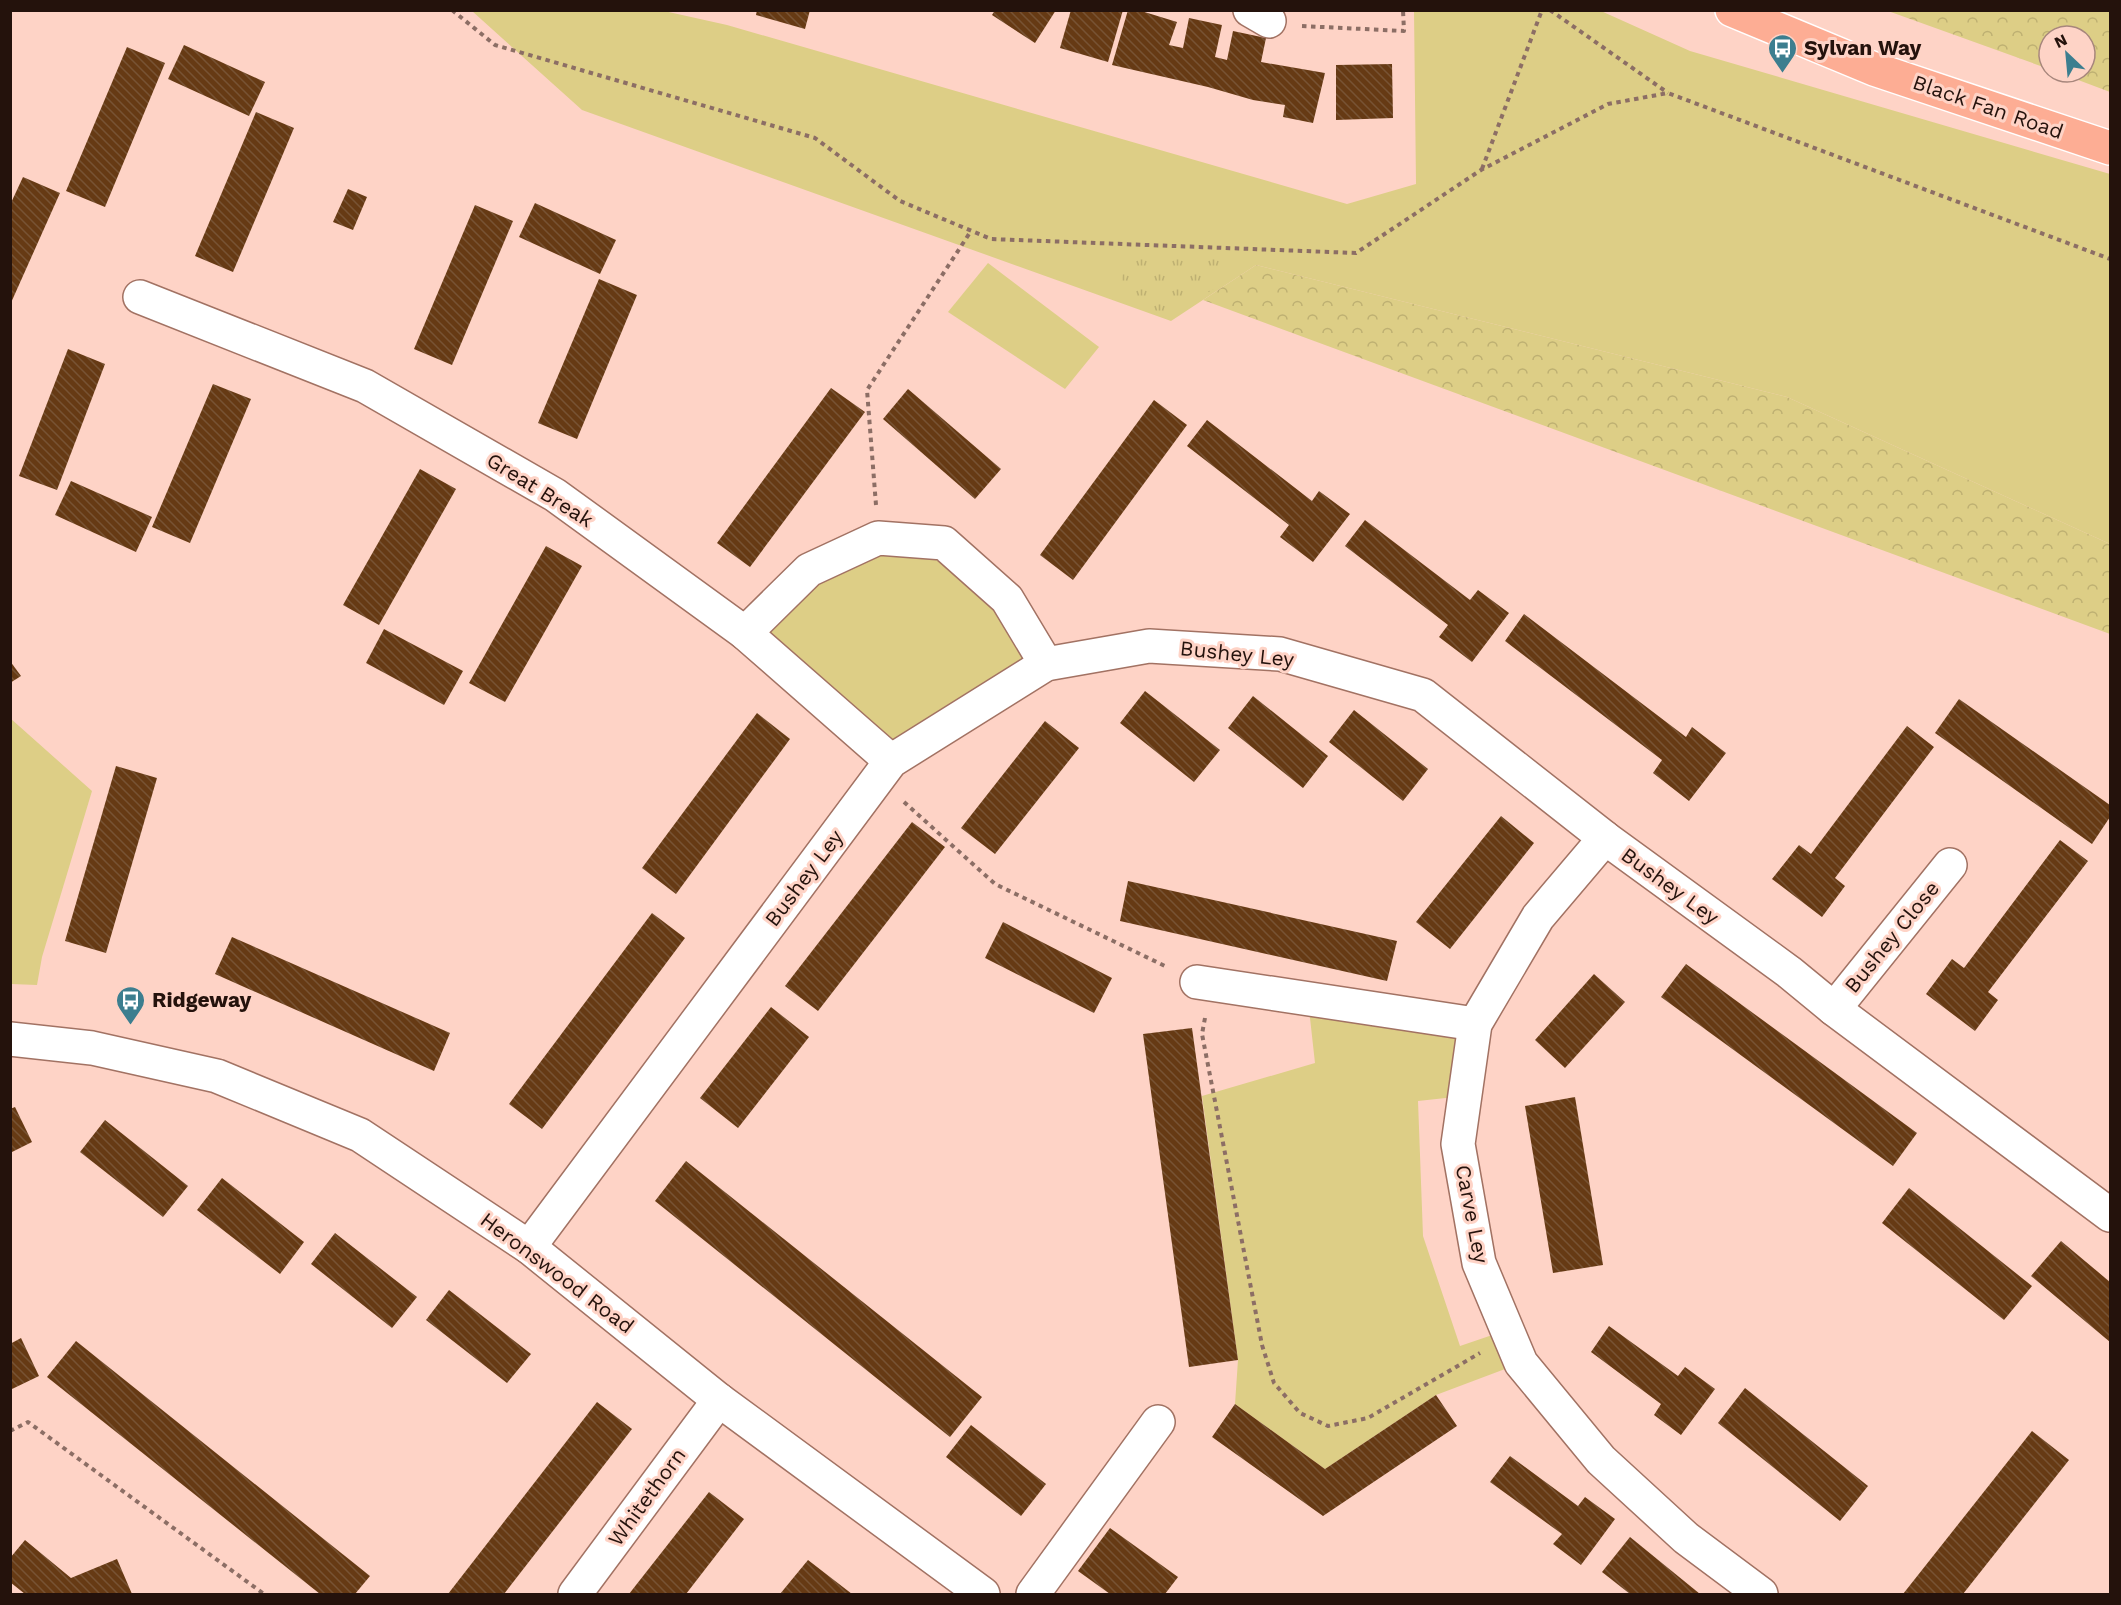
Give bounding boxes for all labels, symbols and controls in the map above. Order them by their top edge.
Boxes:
north arrow [2037,24,2097,84]
text: N [2051,30,2070,52]
bus stop icon: Sylvan Way [1767,32,1799,74]
place label: Sylvan Way [1804,35,1922,60]
street label: Black Fan Road [1910,69,2067,144]
street label: Great Break [482,447,598,532]
street label: Bushey Ley [1179,635,1295,672]
street label: Bushey Ley [759,824,848,931]
street label: Bushey Ley [1617,842,1724,929]
street label: Bushey Close [1839,876,1944,998]
bus stop icon: Ridgeway [115,984,147,1026]
place label: Ridgeway [152,987,252,1012]
street label: Carve Ley [1451,1163,1494,1265]
street label: Heronswood Road [476,1207,639,1338]
street label: Whitethorn [603,1443,691,1551]

